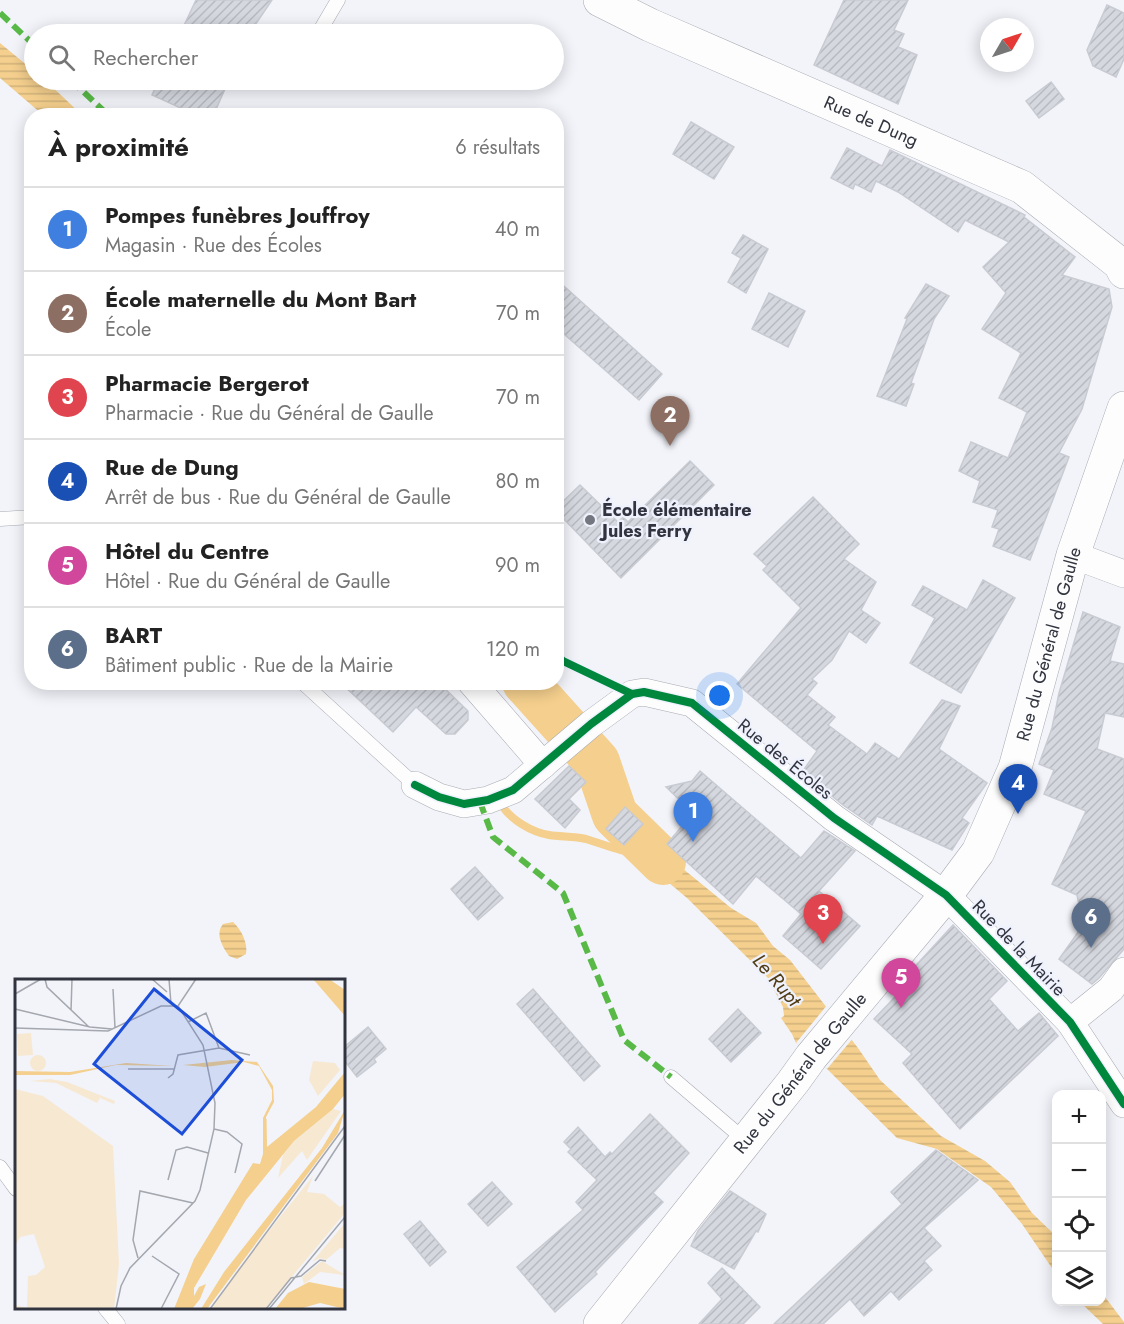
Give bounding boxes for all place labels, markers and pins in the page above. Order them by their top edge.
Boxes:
pin: 2 [650,396,690,446]
place label: École élémentaire Jules Ferry [599,497,752,544]
marker: École élémentaire Jules Ferry [583,513,597,527]
pin: 4 [998,764,1038,814]
pin: 1 [674,792,712,842]
pin: 3 [804,894,842,944]
pin: 6 [1072,898,1110,948]
pin: 5 [882,958,920,1008]

